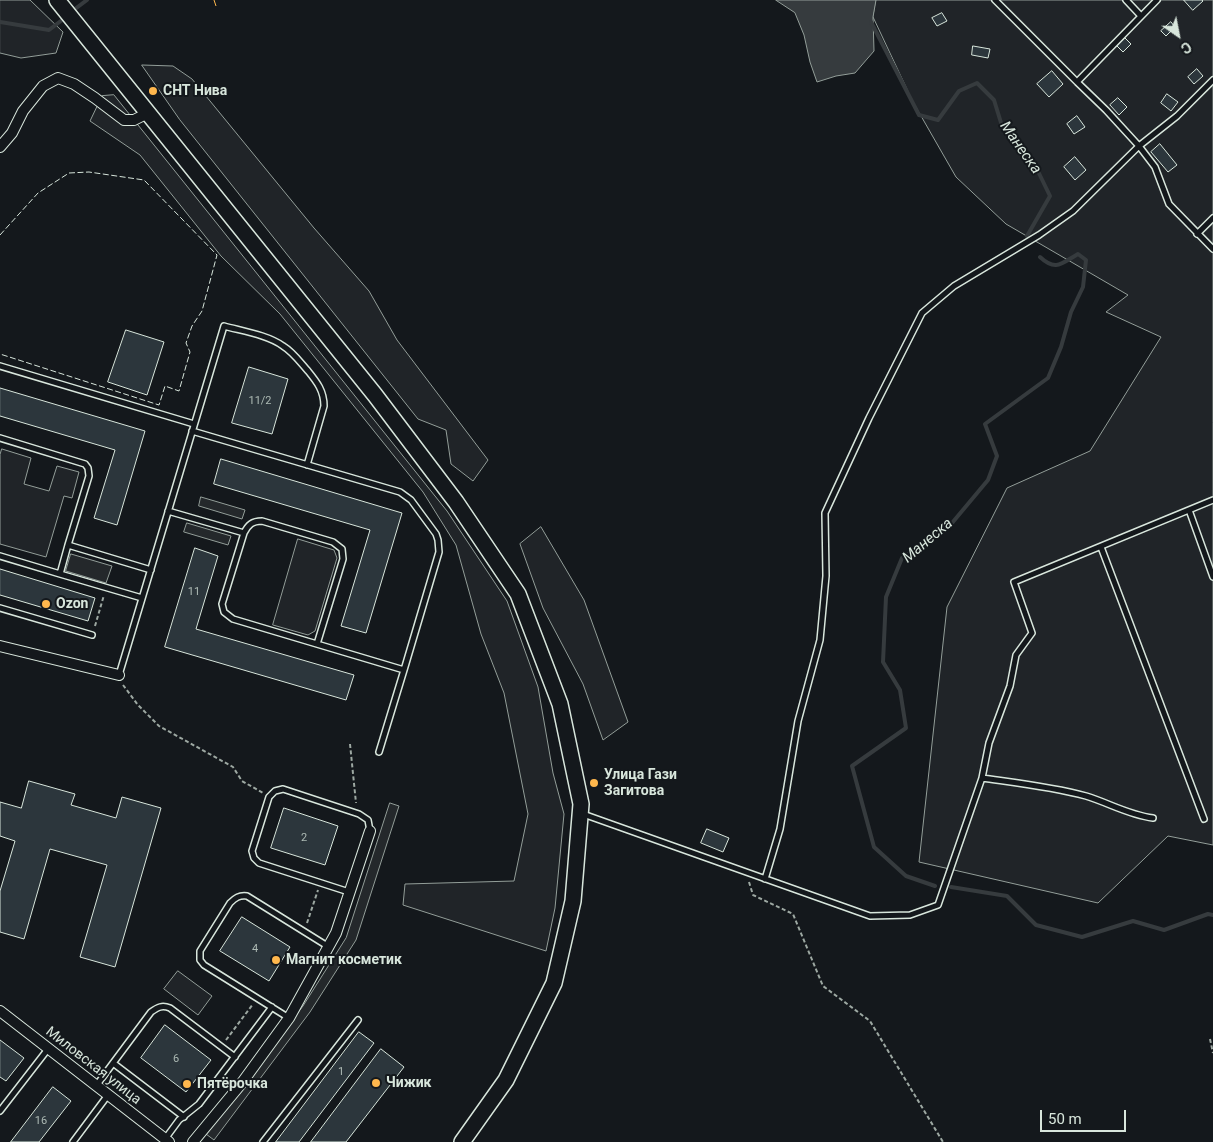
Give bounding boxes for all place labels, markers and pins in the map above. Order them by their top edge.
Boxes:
place label: СНТ Нива [163,83,227,99]
marker: СНТ Нива [147,85,159,97]
place label: Ozon [56,596,88,612]
marker: Ozon [40,598,52,610]
place label: Улица Гази Загитова [604,767,677,800]
marker: Улица Гази Загитова [588,777,600,789]
place label: Магнит косметик [286,952,402,968]
marker: Магнит косметик [270,954,282,966]
place label: Чижик [386,1075,431,1091]
place label: Пятёрочка [197,1076,268,1092]
marker: Чижик [370,1077,382,1089]
marker: Пятёрочка [181,1078,193,1090]

